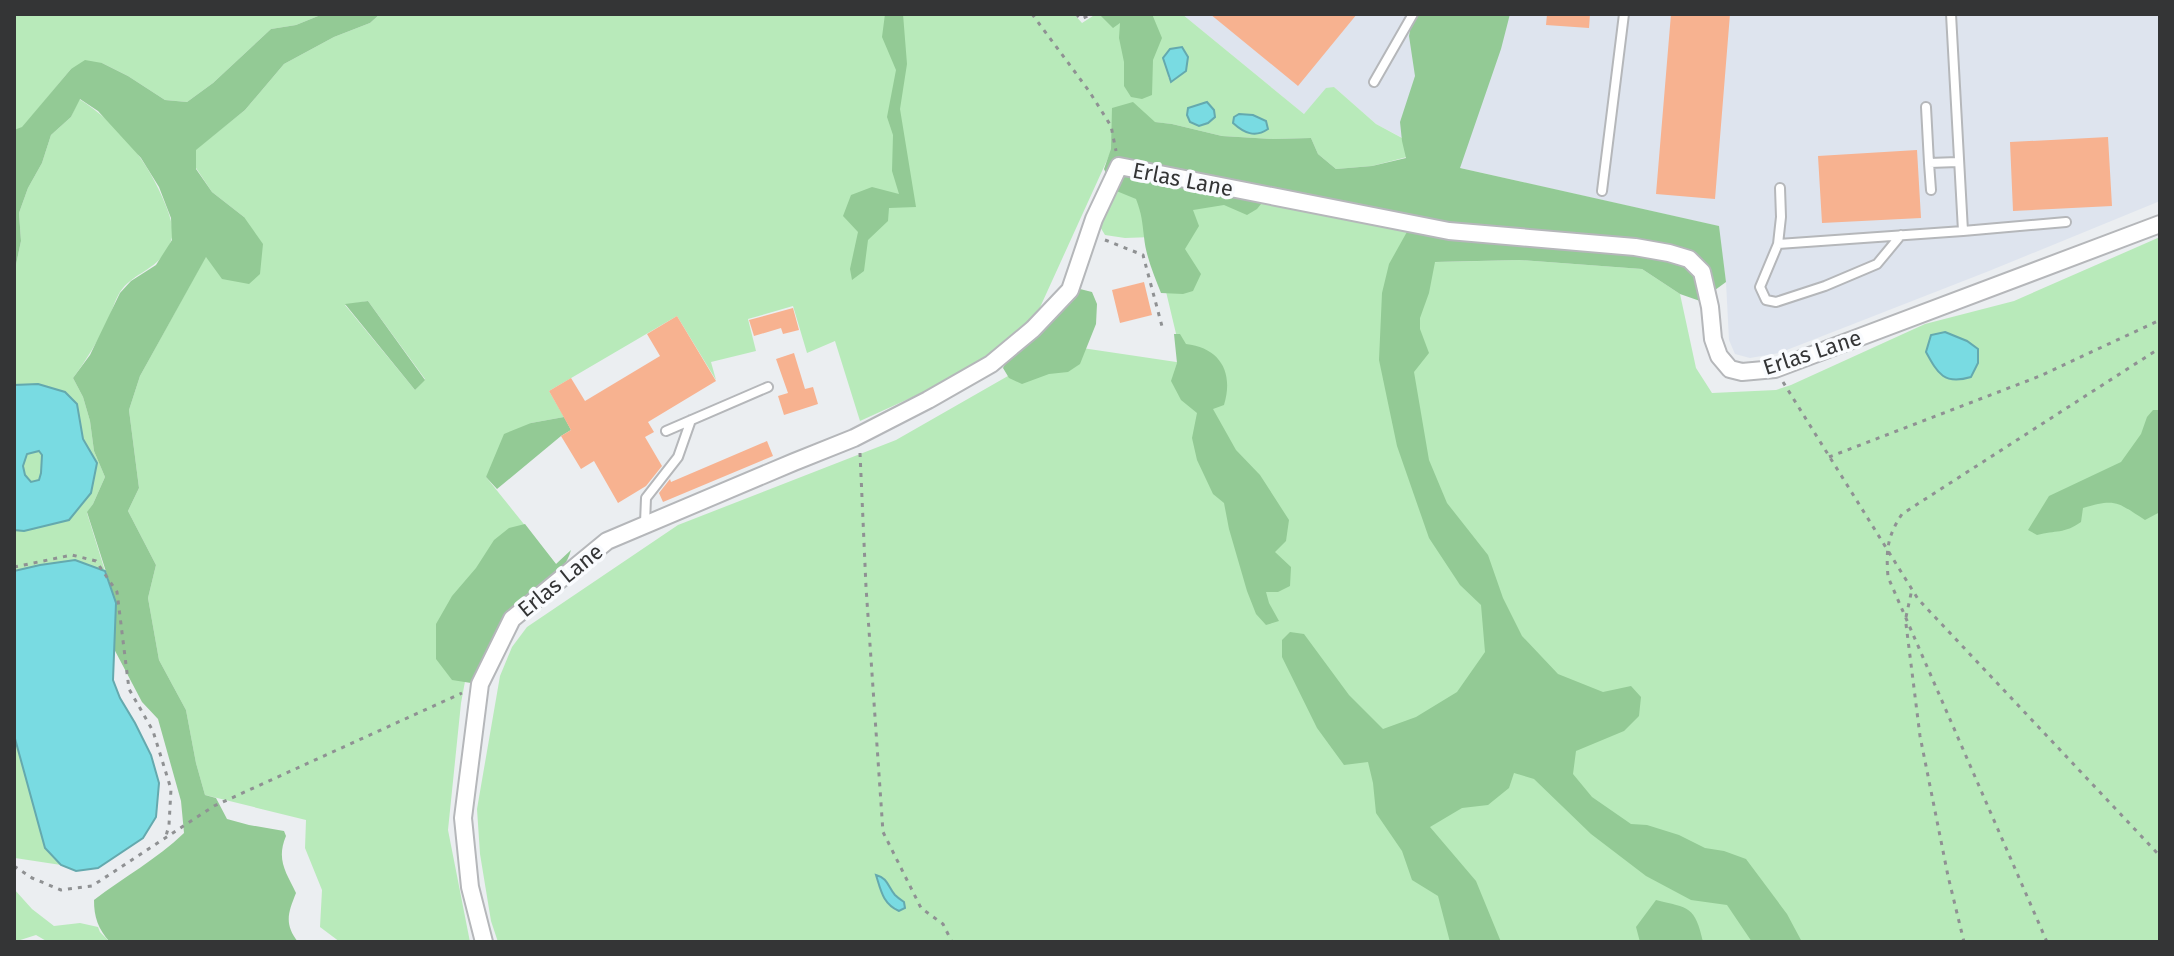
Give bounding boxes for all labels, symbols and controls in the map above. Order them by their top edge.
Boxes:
street label: Erlas Lane [1130,157,1235,202]
street label: Erlas Lane [1760,324,1865,381]
street label: Erlas Lane [512,538,608,623]

